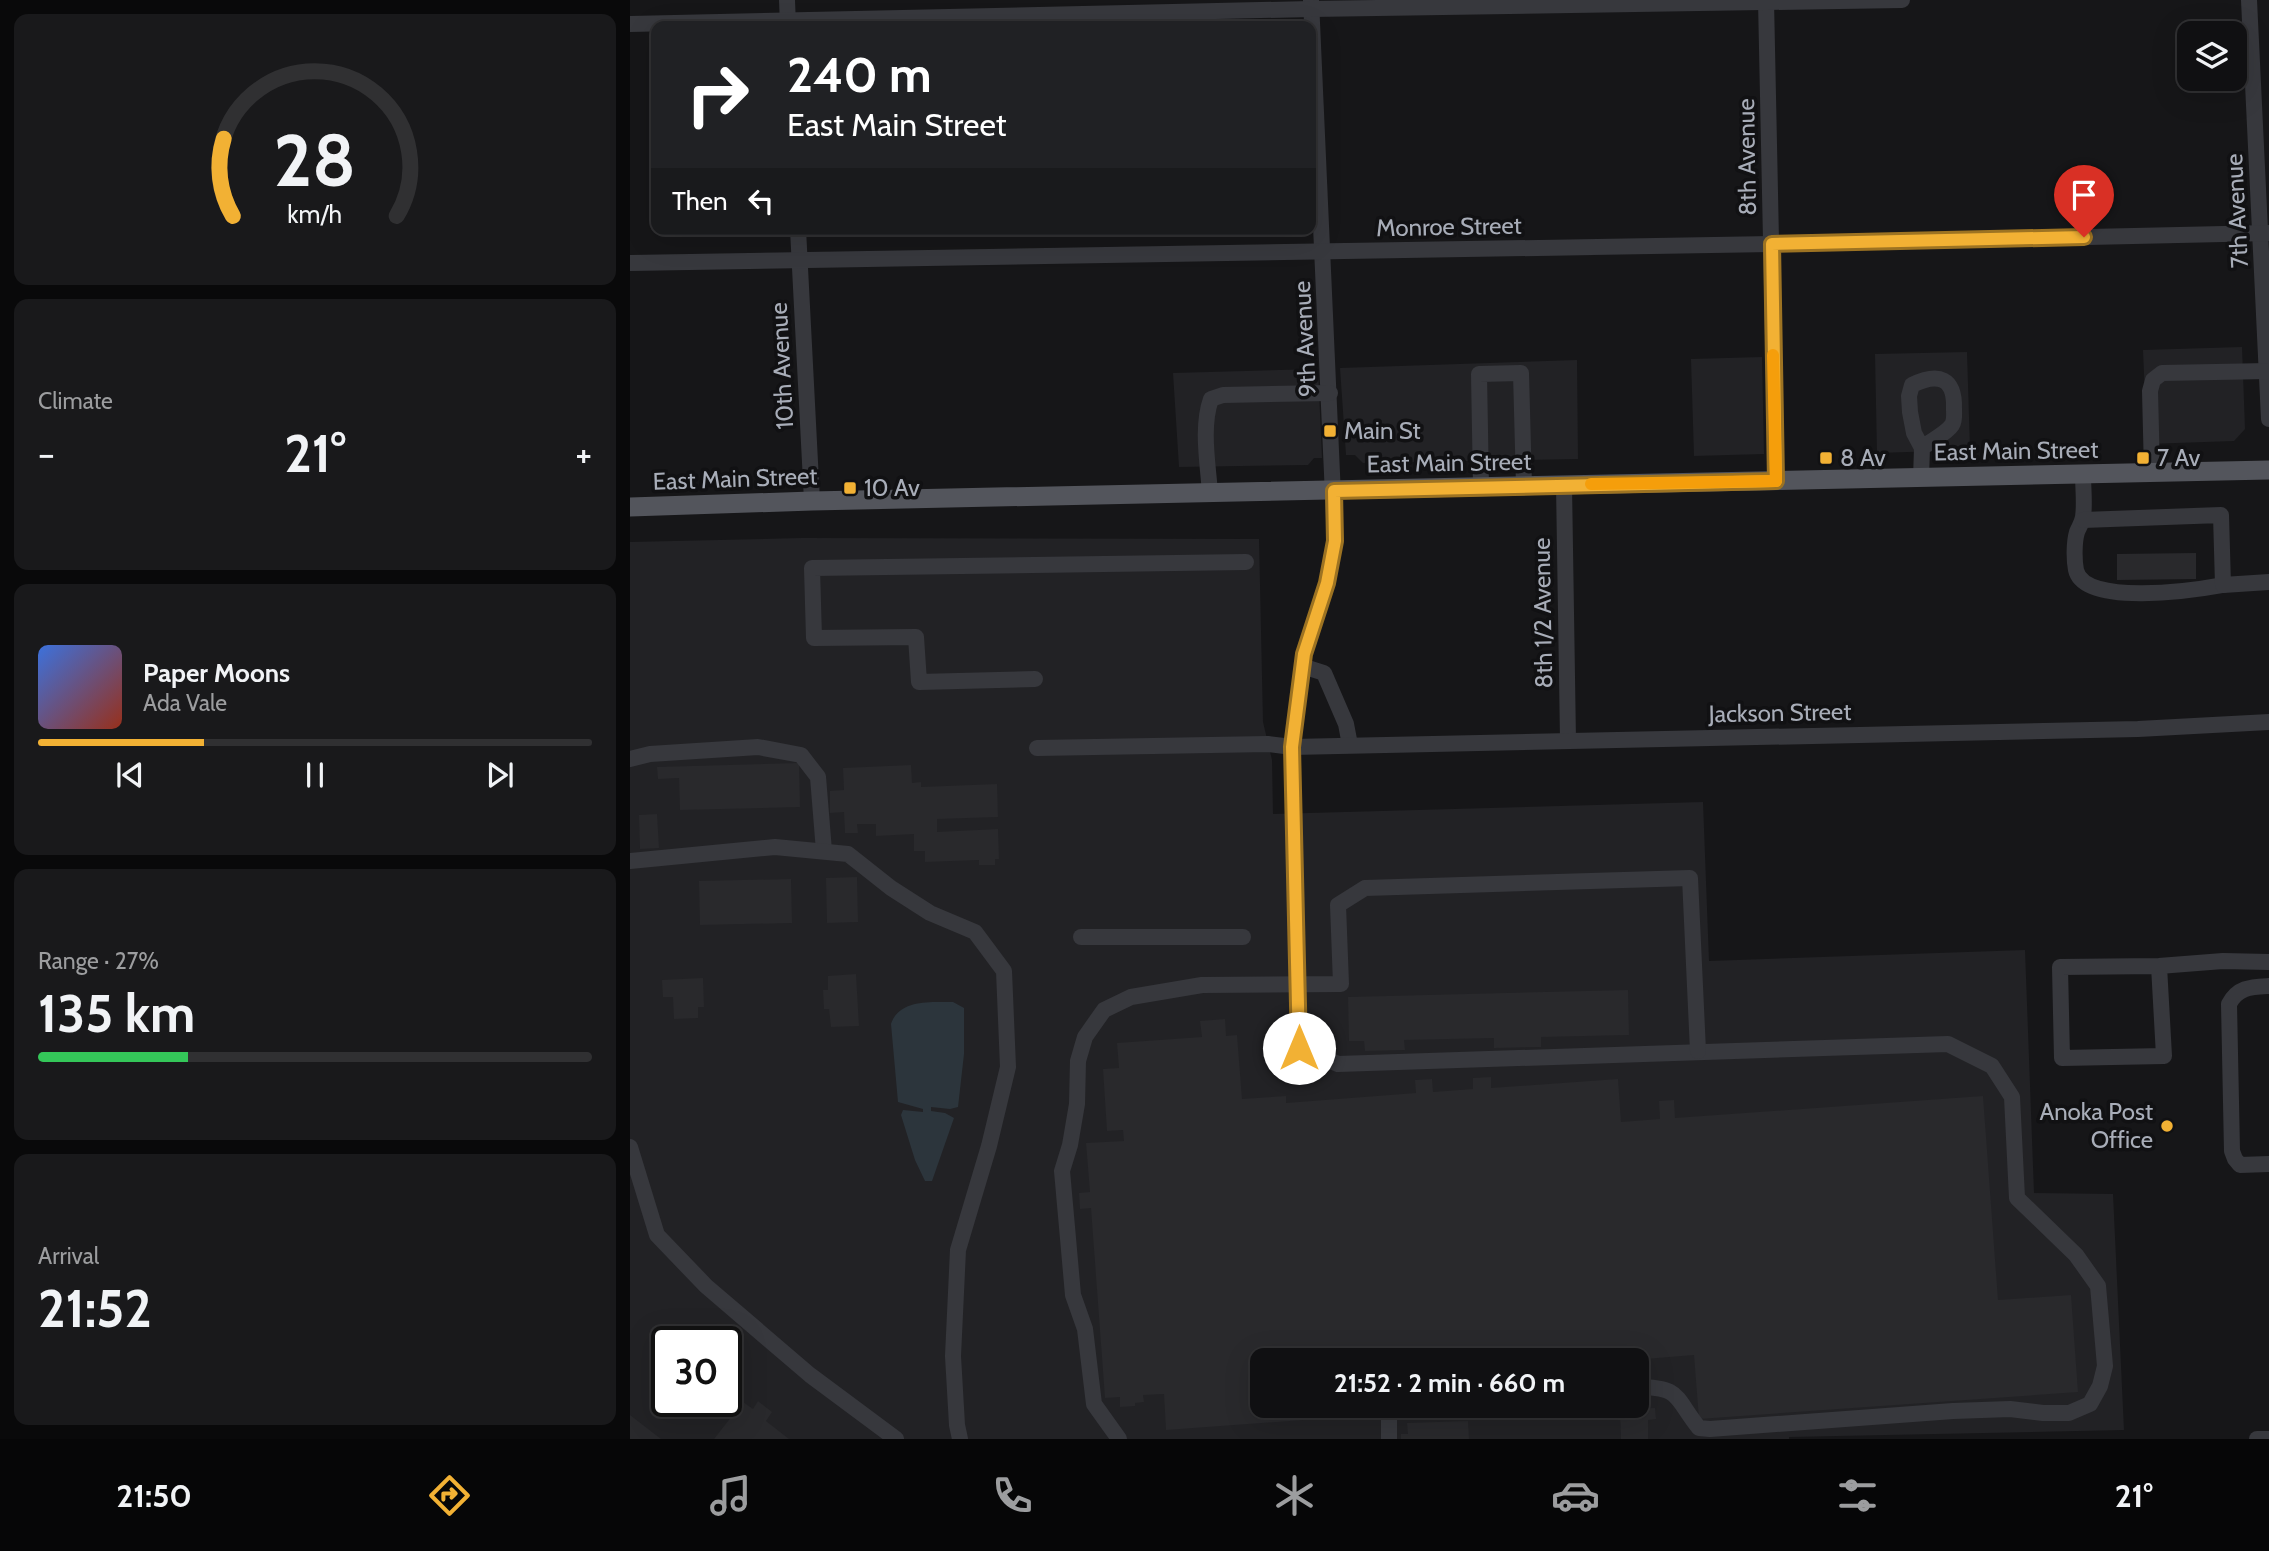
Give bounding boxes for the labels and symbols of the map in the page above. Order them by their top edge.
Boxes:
street label: 8th Avenue [1731,98,1762,216]
street label: 7th Avenue [2219,153,2254,269]
pin [2054,165,2114,237]
street label: Monroe Street [1376,211,1522,242]
street label: 9th Avenue [1287,280,1322,398]
street label: 10th Avenue [764,302,799,430]
place label: Main St [1344,416,1421,445]
marker: Main St [1322,423,1338,439]
street label: East Main Street [1933,435,2099,466]
place label: 8 Av [1840,443,1886,472]
place label: 7 Av [2157,443,2200,472]
street label: East Main Street [1366,447,1532,478]
marker: 8 Av [1818,450,1834,466]
marker: 7 Av [2135,450,2151,466]
street label: East Main Street [652,461,818,496]
place label: 10 Av [864,473,920,502]
marker: 10 Av [842,480,858,496]
street label: 8th 1/2 Avenue [1527,537,1558,689]
street label: Jackson Street [1707,697,1852,728]
position arrow [1262,1011,1336,1085]
place label: Anoka Post Office [2039,1097,2153,1154]
marker: Anoka Post Office [2159,1118,2175,1134]
speed limit sign: 30 [651,1326,742,1417]

